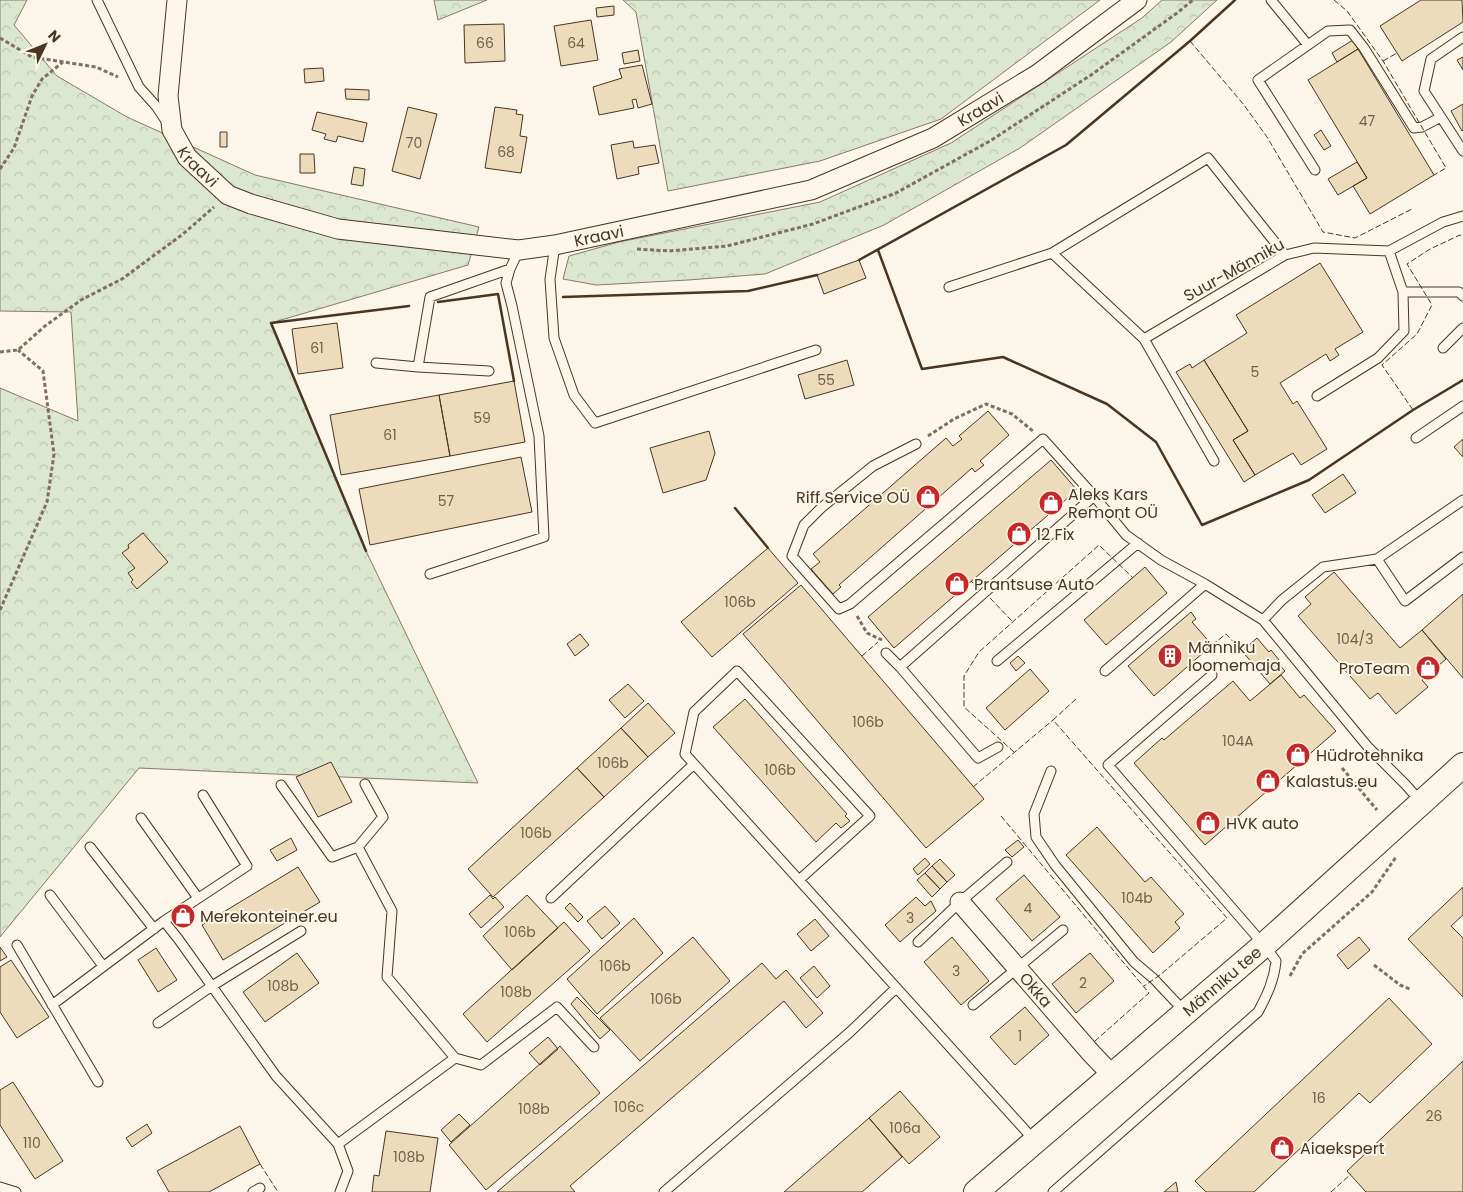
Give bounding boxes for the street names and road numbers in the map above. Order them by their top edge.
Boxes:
street label: Kraavi [953,86,1008,132]
street label: Kraavi [172,142,224,192]
street label: Kraavi [572,219,626,252]
street label: Suur-Männiku [1179,233,1289,307]
street label: Männiku tee [1177,941,1266,1022]
street label: Okka [1014,967,1058,1012]

